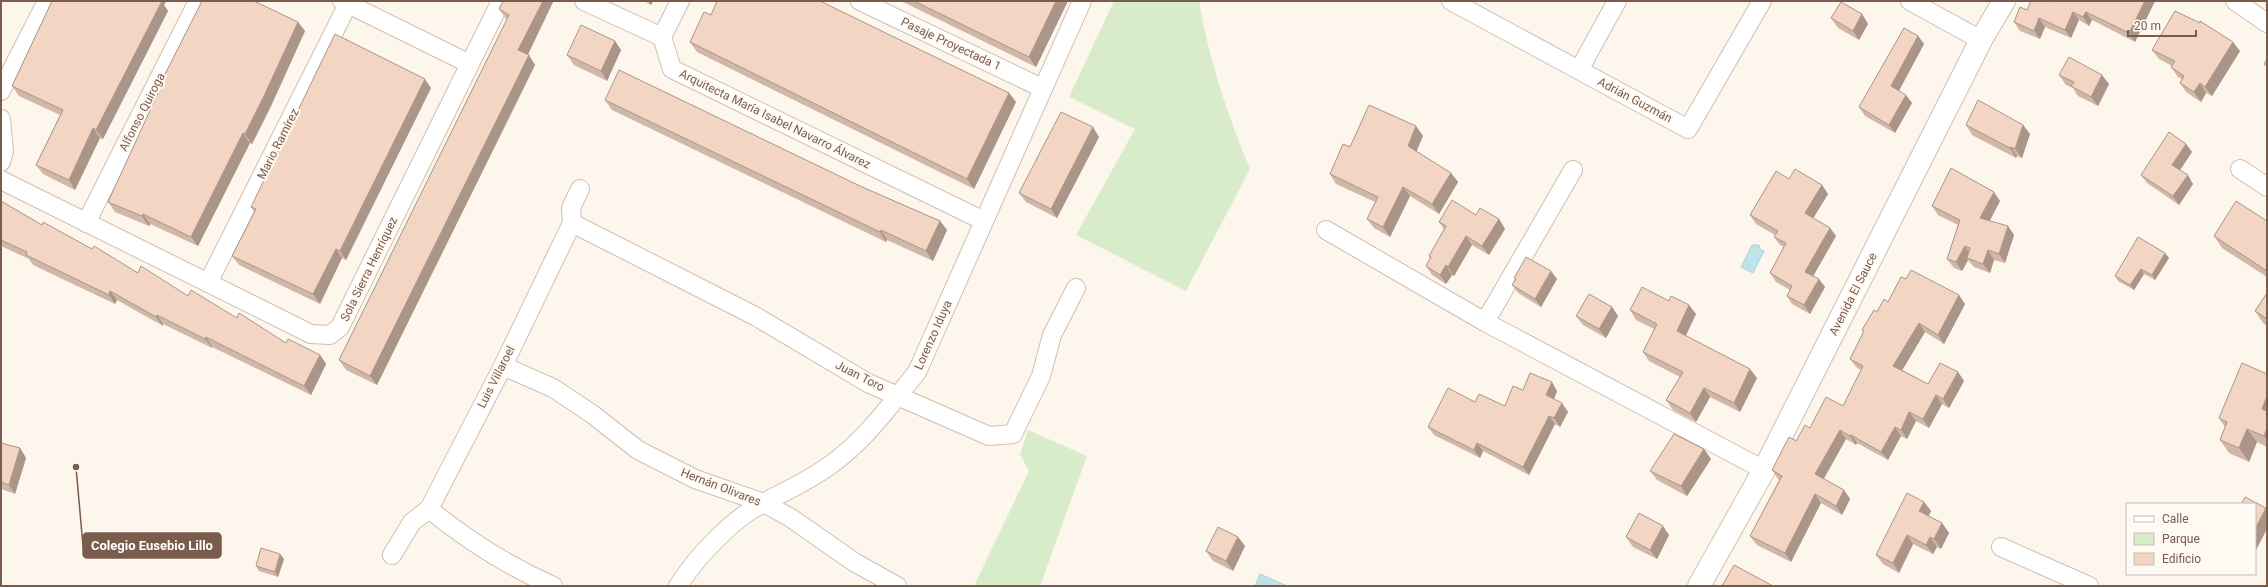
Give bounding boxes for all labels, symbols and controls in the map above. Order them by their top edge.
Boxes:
scale bar [2128,12,2196,38]
street label: Pasaje Proyectada 1 [899,15,1003,73]
text: 20 m [2134,19,2161,33]
street label: Arquitecta María Isabel Navarro Álvarez [677,66,873,172]
street label: Alfonso Quiroga [116,70,168,154]
street label: Adrián Guzmán [1595,75,1675,125]
street label: Mario Ramírez [254,106,302,182]
street label: Sola Sierra Henríquez [338,214,400,324]
street label: Avenida El Sauce [1826,250,1880,338]
street label: Lorenzo Iduya [911,298,955,372]
street label: Luis Villaroel [474,344,518,410]
street label: Juan Toro [833,358,887,394]
street label: Hernán Olivares [679,465,763,509]
legend [2126,503,2256,575]
text: Calle [2162,512,2189,526]
text: Parque [2162,532,2200,546]
callout: Colegio Eusebio Lillo [83,533,221,558]
text: Colegio Eusebio Lillo [91,538,213,553]
text: Edificio [2162,552,2201,566]

